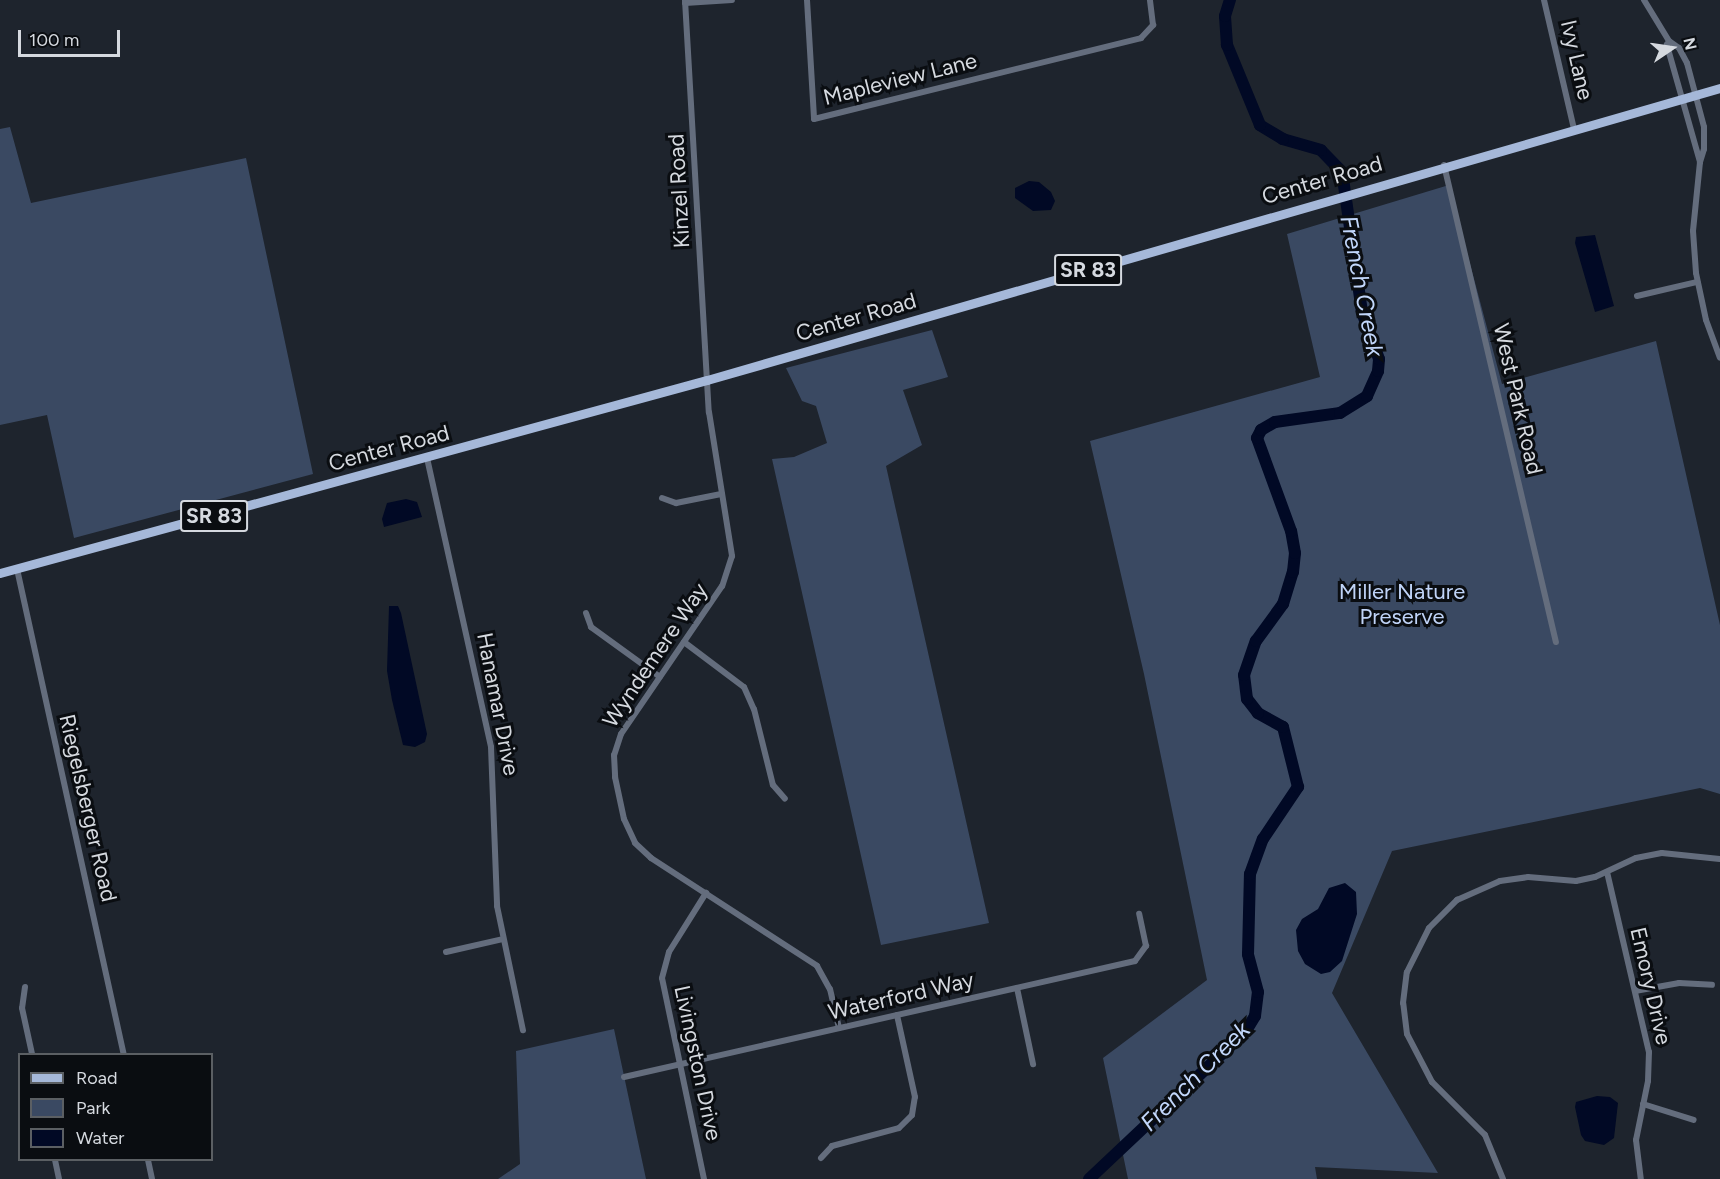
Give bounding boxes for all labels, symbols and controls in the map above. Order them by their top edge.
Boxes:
street label: Ivy Lane [1555,17,1599,103]
scale bar [21,18,123,56]
north arrow [1642,18,1702,78]
text: 100 m [29,29,79,51]
text: N [1679,36,1701,52]
street label: Mapleview Lane [821,47,979,111]
street label: Kinzel Road [663,133,695,249]
street label: Center Road [1259,150,1385,210]
water label: French Creek [1334,213,1390,359]
road number: SR 83 [1054,252,1122,288]
street label: Center Road [793,287,919,347]
street label: West Park Road [1488,321,1548,477]
street label: Center Road [326,419,452,477]
road number: SR 83 [180,498,248,534]
street label: Wyndemere Way [597,578,713,732]
park label: Miller Nature Preserve [1339,578,1465,630]
street label: Hanamar Drive [471,630,525,778]
street label: Riegelsberger Road [54,712,122,904]
street label: Emory Drive [1625,925,1677,1047]
street label: Waterford Way [826,966,976,1026]
street label: Livingston Drive [669,983,727,1143]
water label: French Creek [1134,1015,1256,1137]
legend [18,1053,213,1161]
text: Road [76,1067,117,1089]
text: Park [76,1097,110,1119]
text: Water [76,1127,124,1149]

